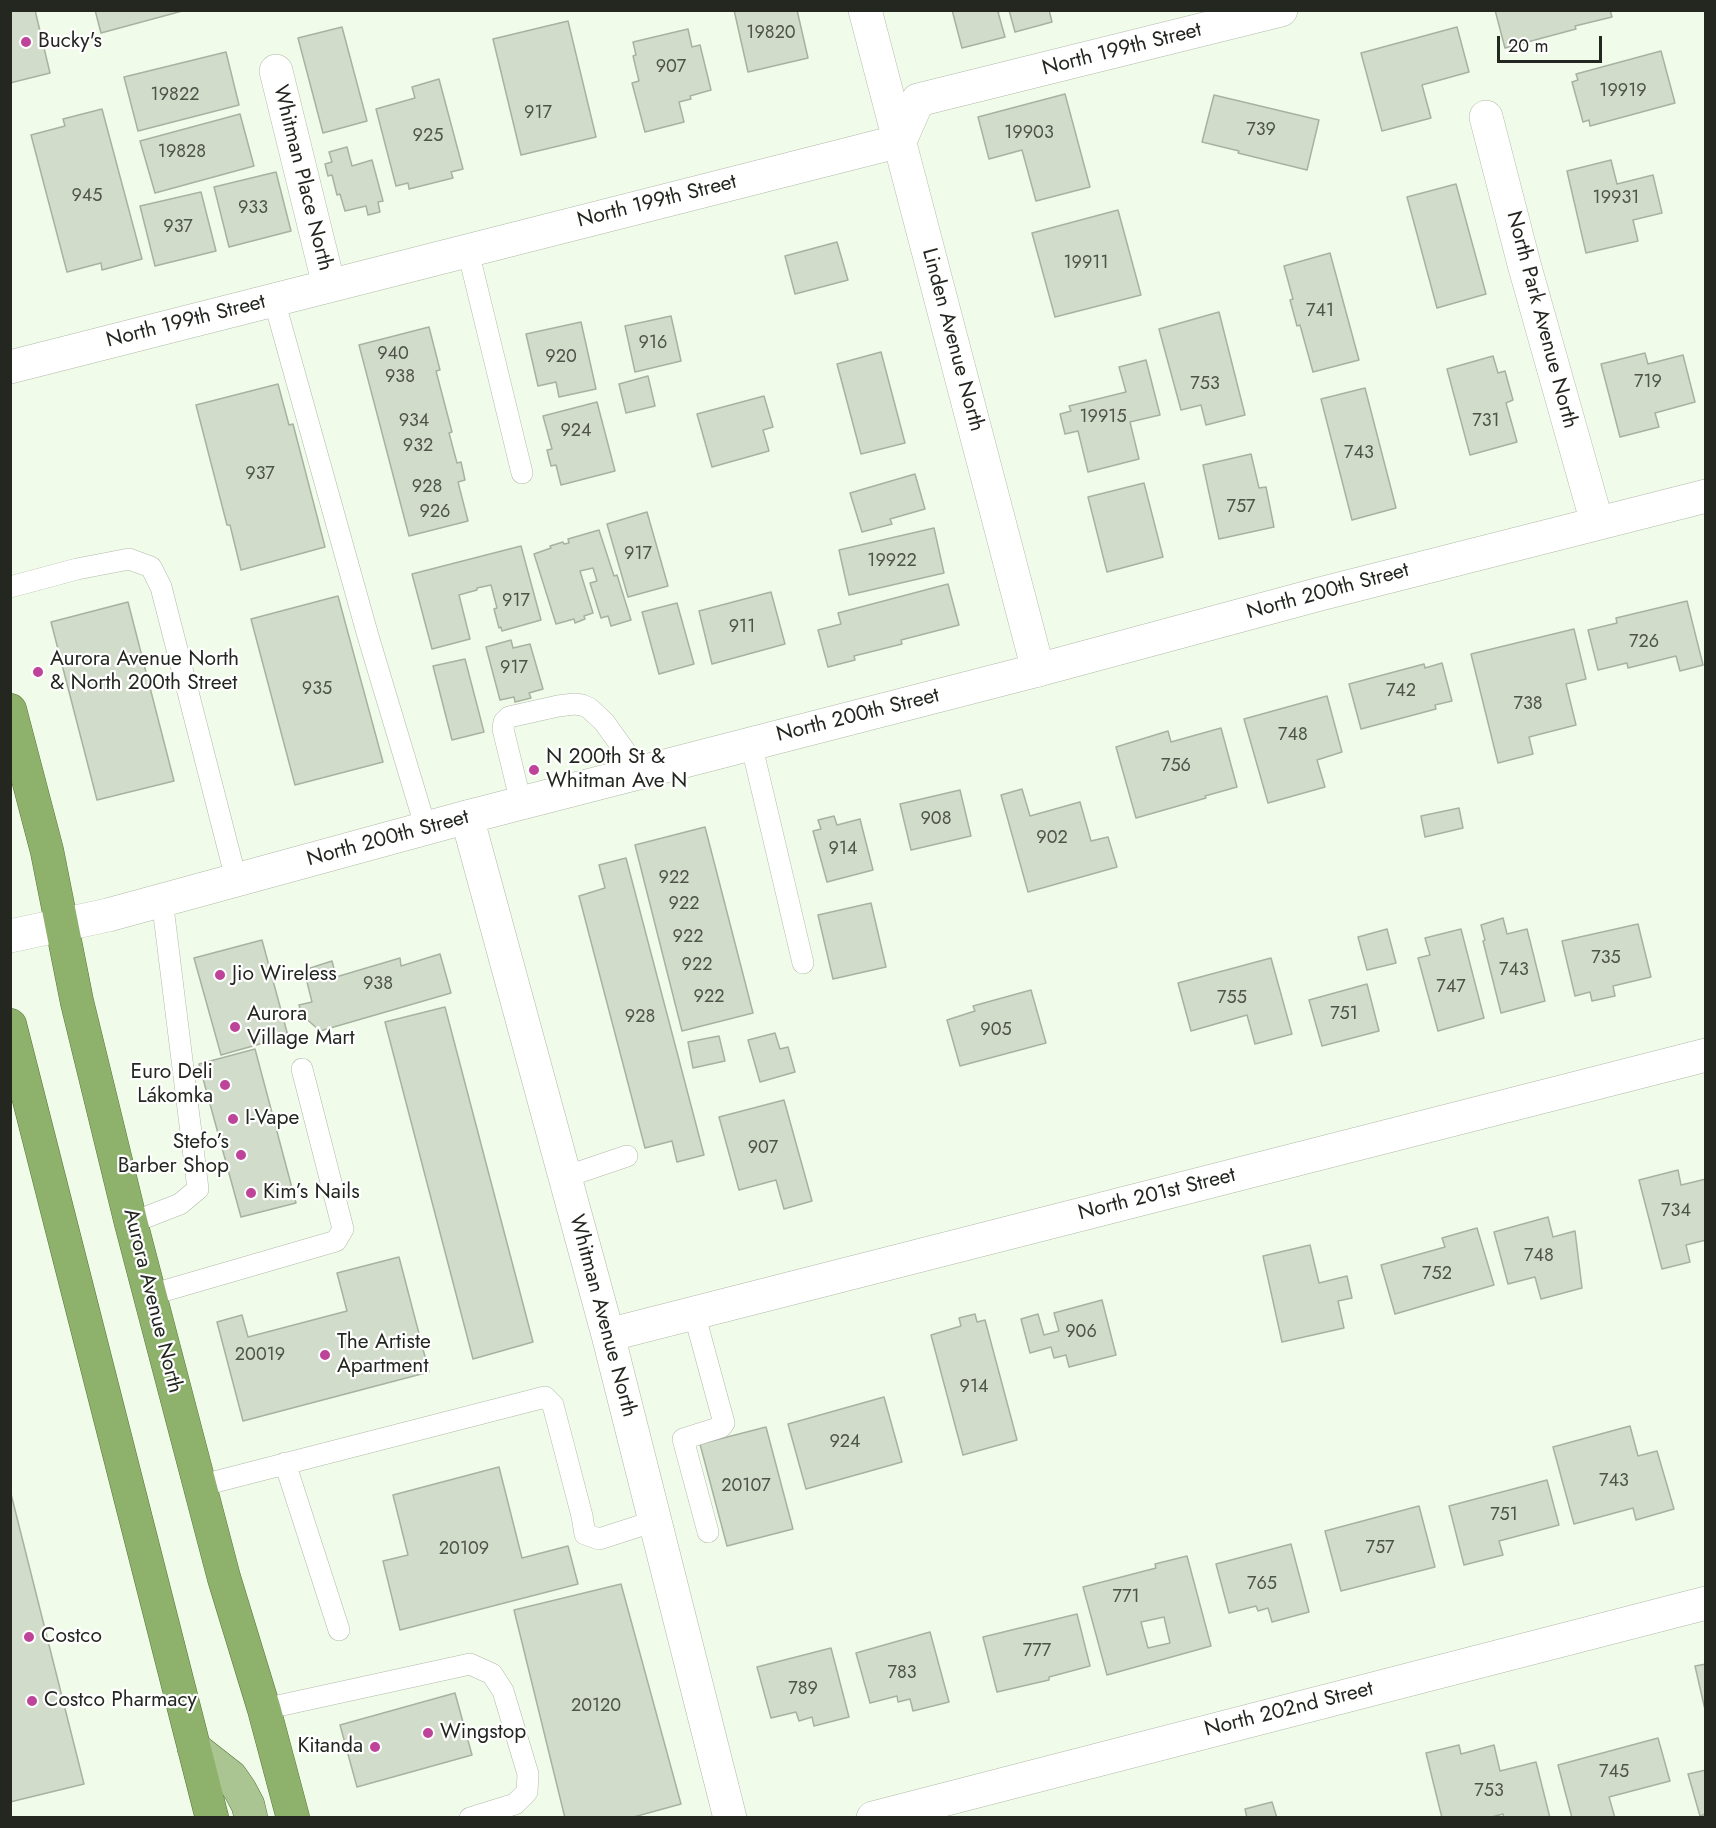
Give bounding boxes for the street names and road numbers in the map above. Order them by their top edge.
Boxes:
street label: North 199th Street [1040,18,1204,82]
street label: Whitman Place North [267,82,337,274]
street label: North 199th Street [575,170,739,234]
street label: North Park Avenue North [1500,209,1582,431]
street label: Linden Avenue North [915,246,989,434]
street label: North 199th Street [104,290,268,354]
street label: North 200th Street [1244,558,1412,626]
street label: North 200th Street [774,684,942,748]
street label: North 200th Street [304,805,472,873]
street label: North 201st Street [1076,1163,1238,1227]
street label: Aurora Avenue North [117,1206,187,1396]
street label: Whitman Avenue North [563,1212,641,1420]
street label: North 202nd Street [1202,1677,1376,1743]

